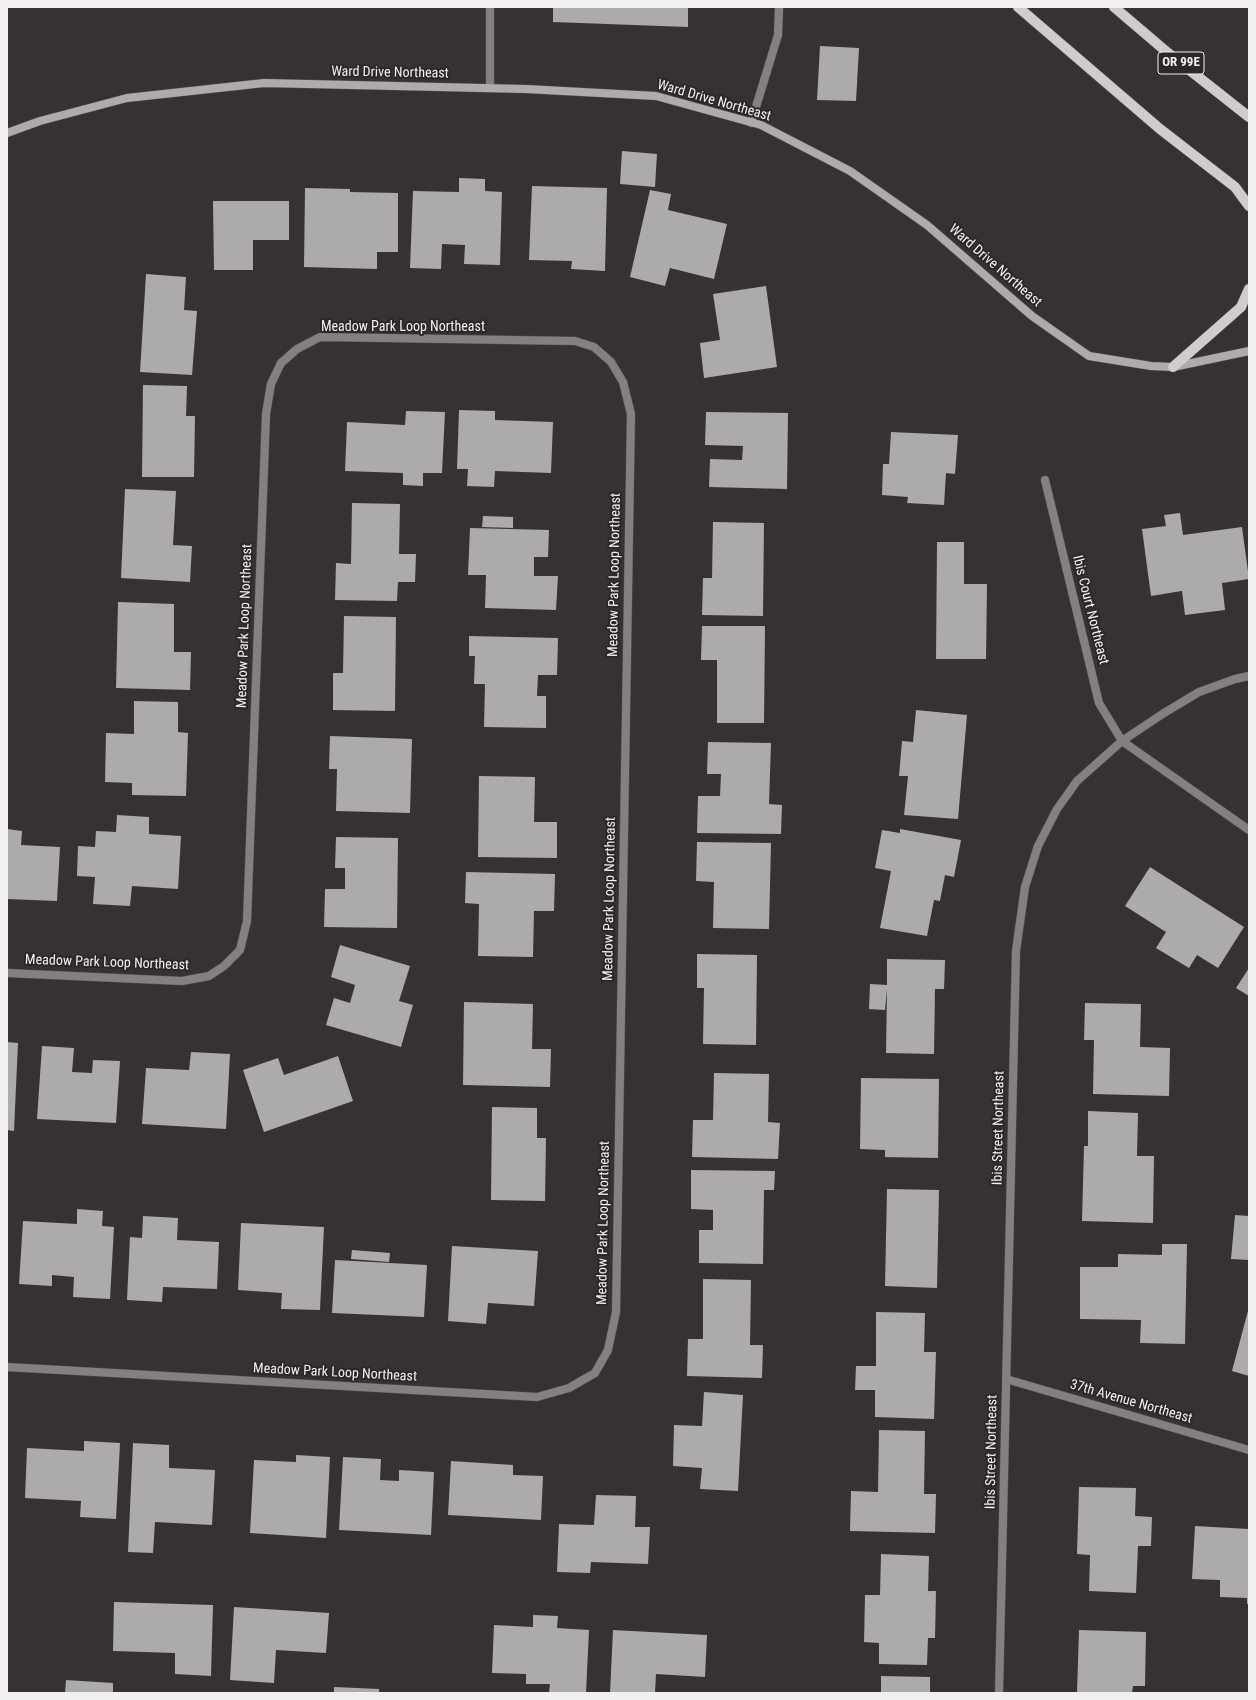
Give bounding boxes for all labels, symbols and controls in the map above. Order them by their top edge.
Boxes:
road number: OR 99E [1158,52,1204,74]
street label: Ward Drive Northeast [331,64,449,82]
street label: Ward Drive Northeast [655,77,773,125]
street label: Ward Drive Northeast [945,221,1045,311]
street label: Meadow Park Loop Northeast [321,319,485,335]
street label: Meadow Park Loop Northeast [605,493,625,657]
street label: Meadow Park Loop Northeast [234,544,256,708]
street label: Ibis Court Northeast [1068,554,1112,666]
street label: Meadow Park Loop Northeast [600,817,620,981]
street label: Meadow Park Loop Northeast [25,952,189,974]
street label: Ibis Street Northeast [990,1071,1008,1185]
street label: Meadow Park Loop Northeast [594,1141,614,1305]
street label: Meadow Park Loop Northeast [253,1360,417,1386]
street label: 37th Avenue Northeast [1068,1376,1194,1428]
street label: Ibis Street Northeast [983,1395,1001,1509]

